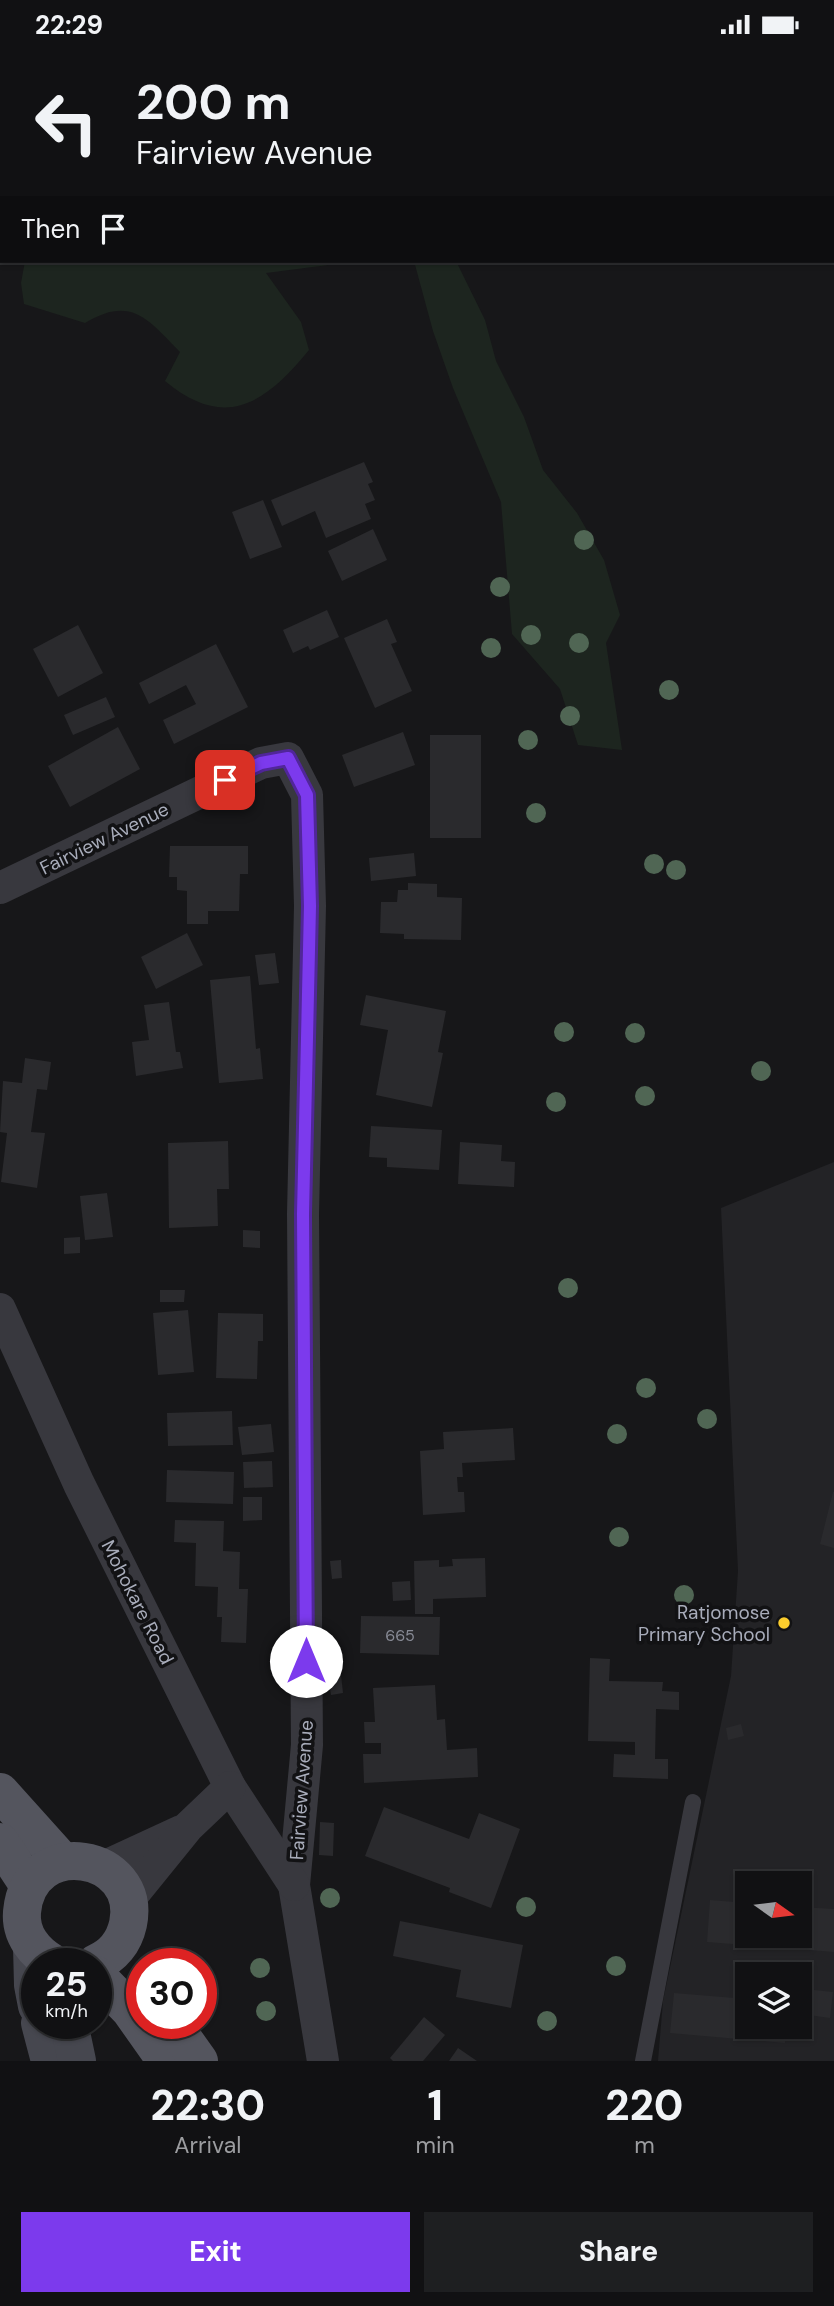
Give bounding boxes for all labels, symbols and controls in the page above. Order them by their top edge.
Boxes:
text: 22:29 [35,8,103,42]
text: 200 m [136,70,291,134]
icon: left [21,77,112,168]
text: Fairview Avenue [136,132,373,174]
icon: arrive [94,210,132,248]
text: Then [21,212,80,246]
pin [195,750,255,810]
icon: arrive [206,761,244,799]
street label: Fairview Avenue [36,796,173,880]
street label: Mohokare Road [96,1536,180,1669]
place label: Ratjomose Primary School [638,1600,770,1647]
marker: Ratjomose Primary School [776,1615,792,1631]
position arrow [269,1624,343,1698]
house number: 665 [385,1625,415,1646]
street label: Fairview Avenue [284,1719,319,1861]
north arrow [735,1871,812,1948]
map controls [735,1871,812,2039]
speed limit sign: 30 [126,1948,217,2039]
text: 25 [46,1961,87,2007]
button: layers [735,1962,812,2039]
text: km/h [45,1999,88,2023]
text: 22:30 [151,2078,265,2133]
text: 1 [427,2078,443,2133]
text: 220 [605,2078,683,2133]
text: Arrival [174,2130,241,2160]
text: min [416,2130,455,2160]
text: m [634,2130,655,2160]
button: Exit [21,2212,410,2292]
button: Share [424,2212,813,2292]

